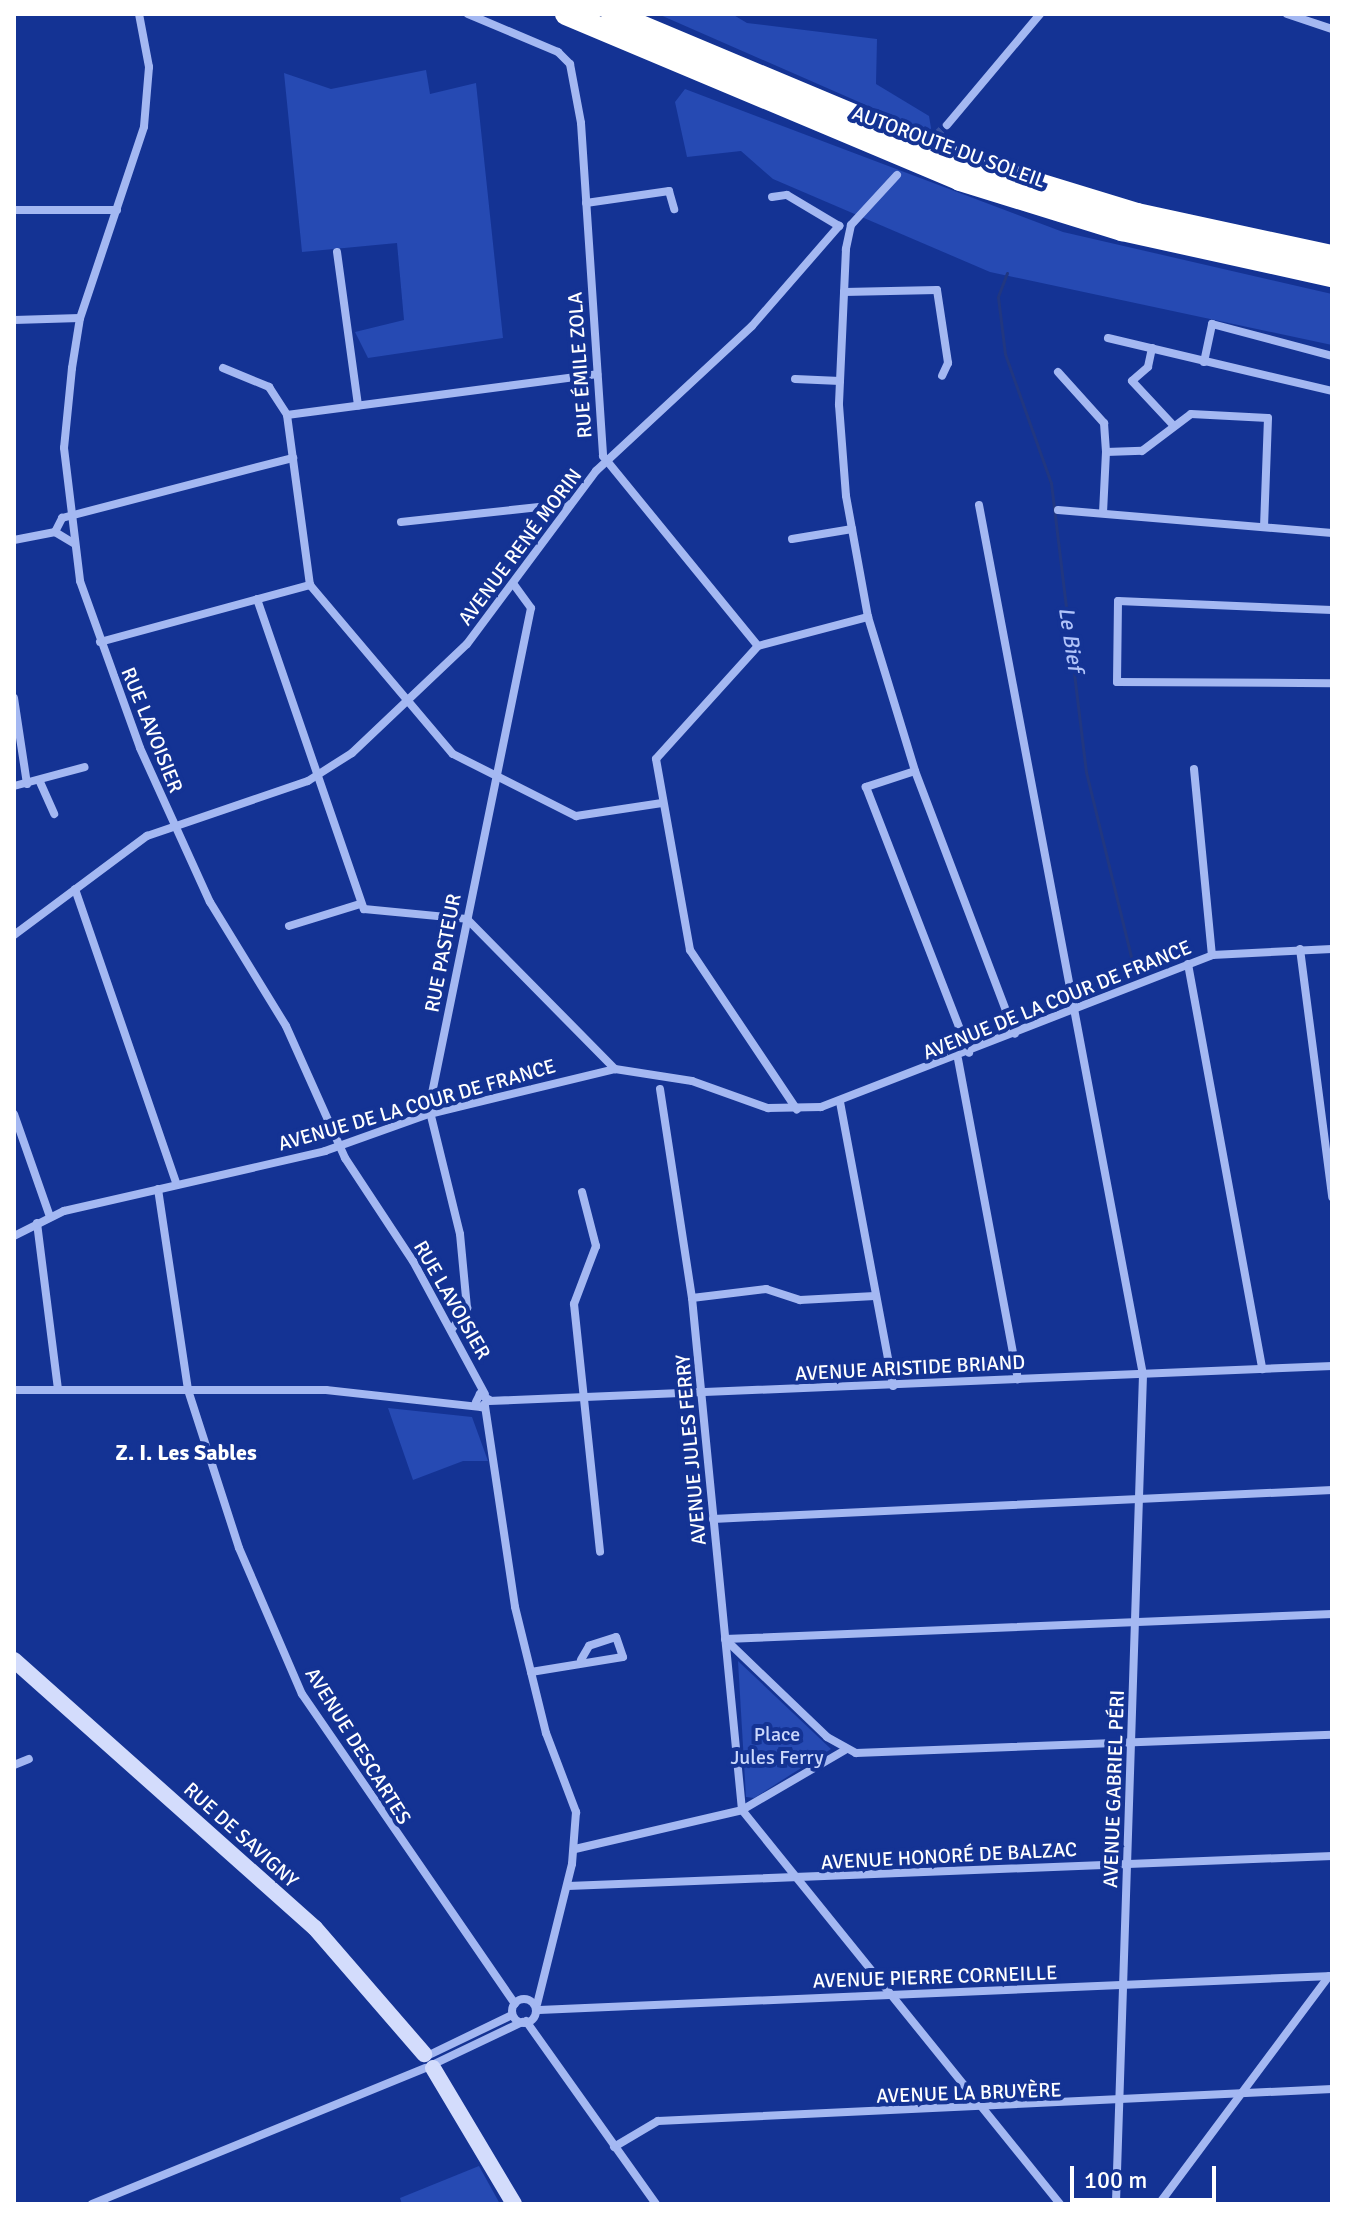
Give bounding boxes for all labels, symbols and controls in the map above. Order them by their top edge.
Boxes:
street label: AUTOROUTE DU SOLEIL [849,101,1049,193]
street label: RUE ÉMILE ZOLA [563,291,597,439]
street label: AVENUE RENÉ MORIN [453,464,587,630]
water label: Le Bief [1053,605,1089,673]
street label: RUE LAVOISIER [116,664,188,796]
street label: RUE PASTEUR [420,892,466,1014]
street label: AVENUE DE LA COUR DE FRANCE [919,935,1195,1065]
street label: AVENUE DE LA COUR DE FRANCE [276,1054,558,1156]
street label: RUE LAVOISIER [408,1236,496,1364]
street label: AVENUE ARISTIDE BRIAND [794,1350,1026,1386]
street label: AVENUE JULES FERRY [671,1354,711,1546]
district label: Z. I. Les Sables [115,1440,257,1466]
street label: AVENUE DESCARTES [300,1663,416,1829]
street label: AVENUE GABRIEL PÉRI [1099,1689,1129,1889]
park label: Place Jules Ferry [730,1722,824,1769]
street label: RUE DE SAVIGNY [179,1777,303,1893]
street label: AVENUE HONORÉ DE BALZAC [820,1837,1078,1875]
street label: AVENUE PIERRE CORNEILLE [812,1961,1058,1993]
street label: AVENUE LA BRUYÈRE [876,2078,1062,2108]
scale bar [1074,2150,1220,2200]
text: 100 m [1084,2165,1147,2195]

